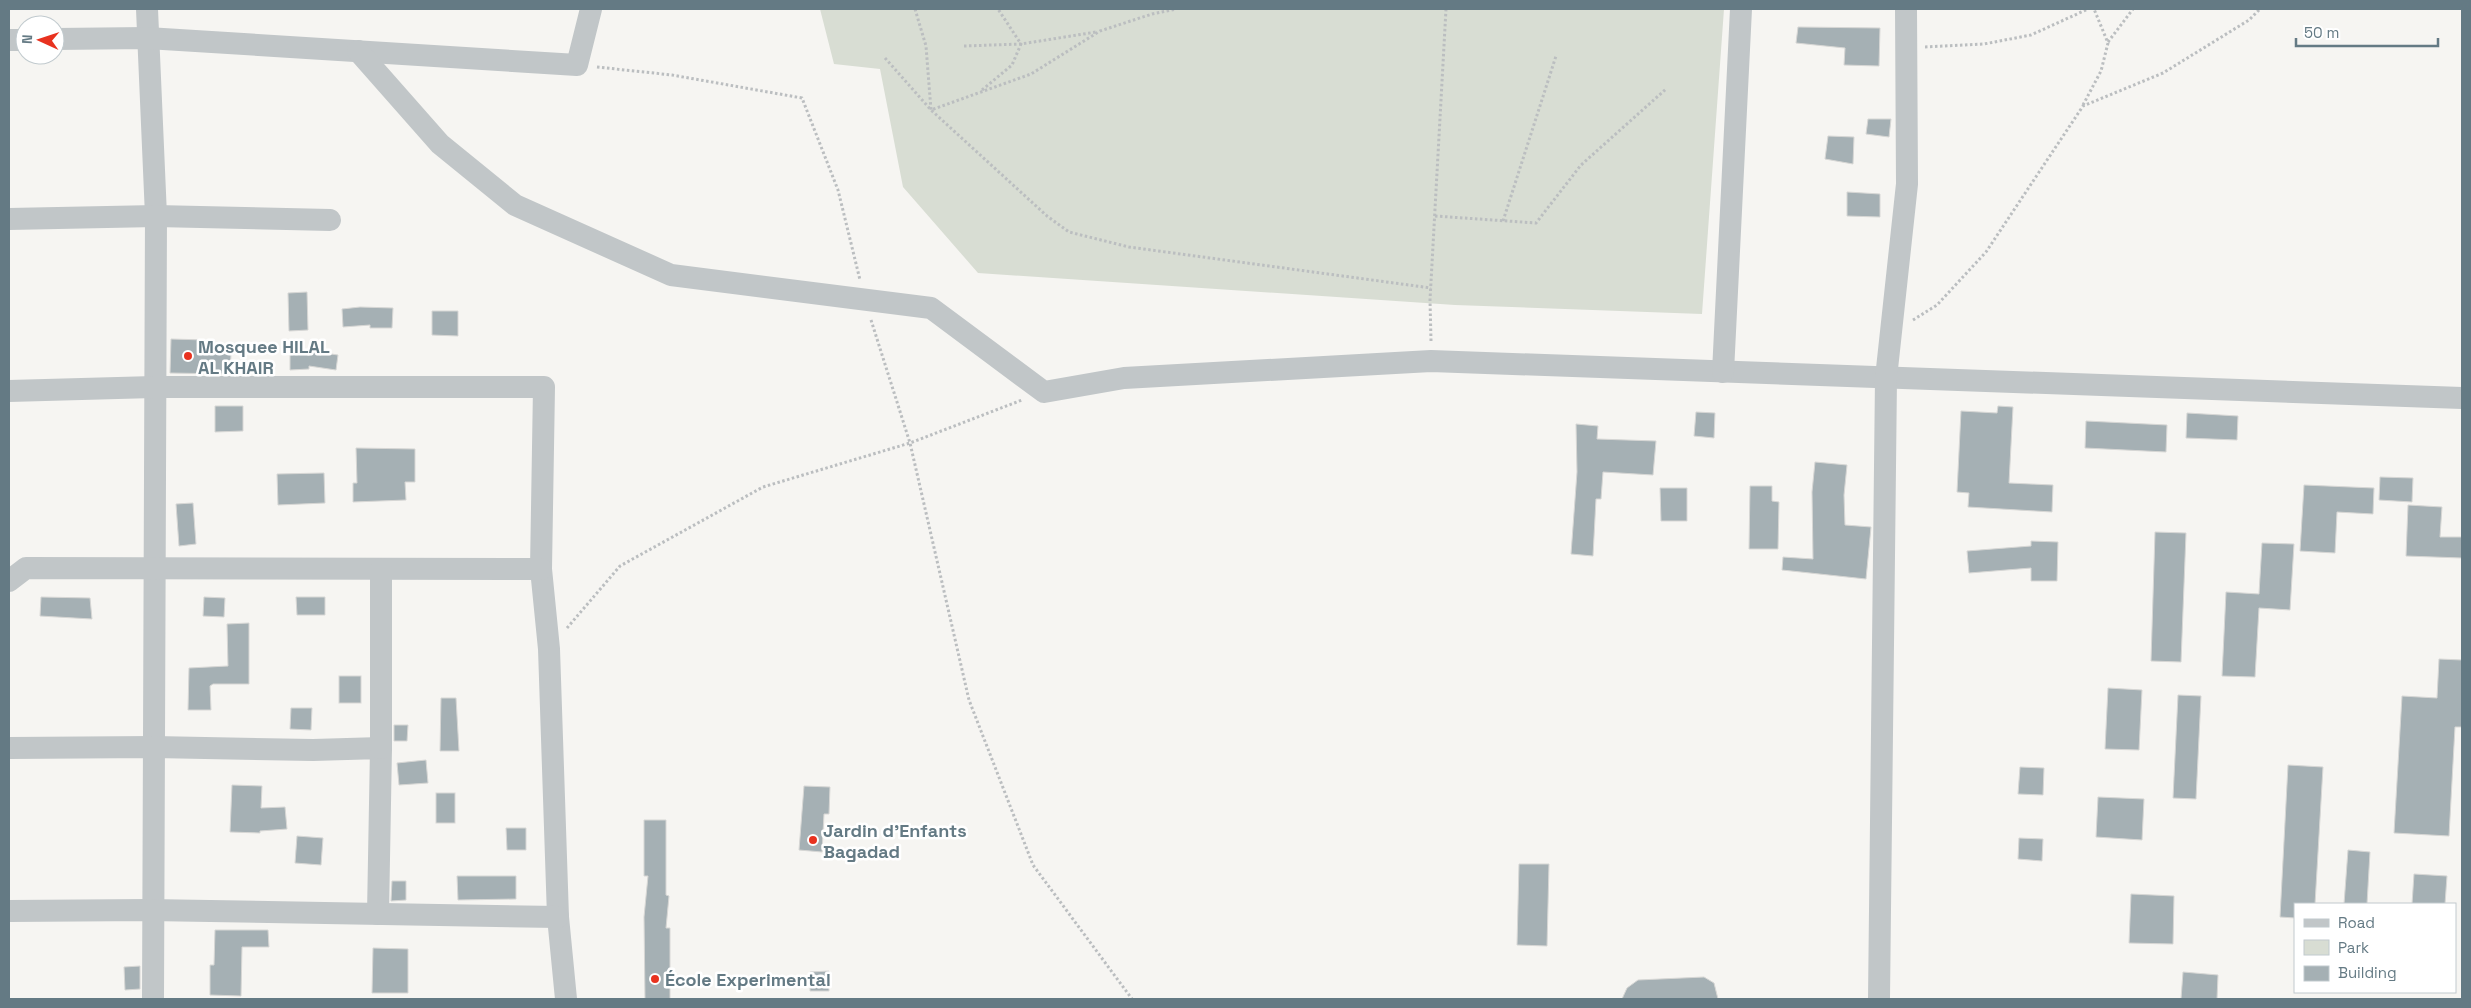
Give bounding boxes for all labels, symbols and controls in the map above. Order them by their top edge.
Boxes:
north arrow [15,15,65,65]
scale bar [2296,15,2438,47]
text: 50 m [2304,23,2339,42]
text: N [18,34,36,44]
place label: Mosquee HILAL AL KHAIR [198,335,330,379]
marker: Mosquee HILAL AL KHAIR [182,350,194,362]
place label: Jardin d’Enfants Bagadad [823,819,967,863]
marker: Jardin d’Enfants Bagadad [807,834,819,846]
legend [2294,903,2456,993]
text: Road [2338,913,2375,932]
text: Park [2338,938,2369,957]
text: Building [2338,963,2397,982]
place label: École Experimental [665,968,831,991]
marker: École Experimental [649,973,661,985]

